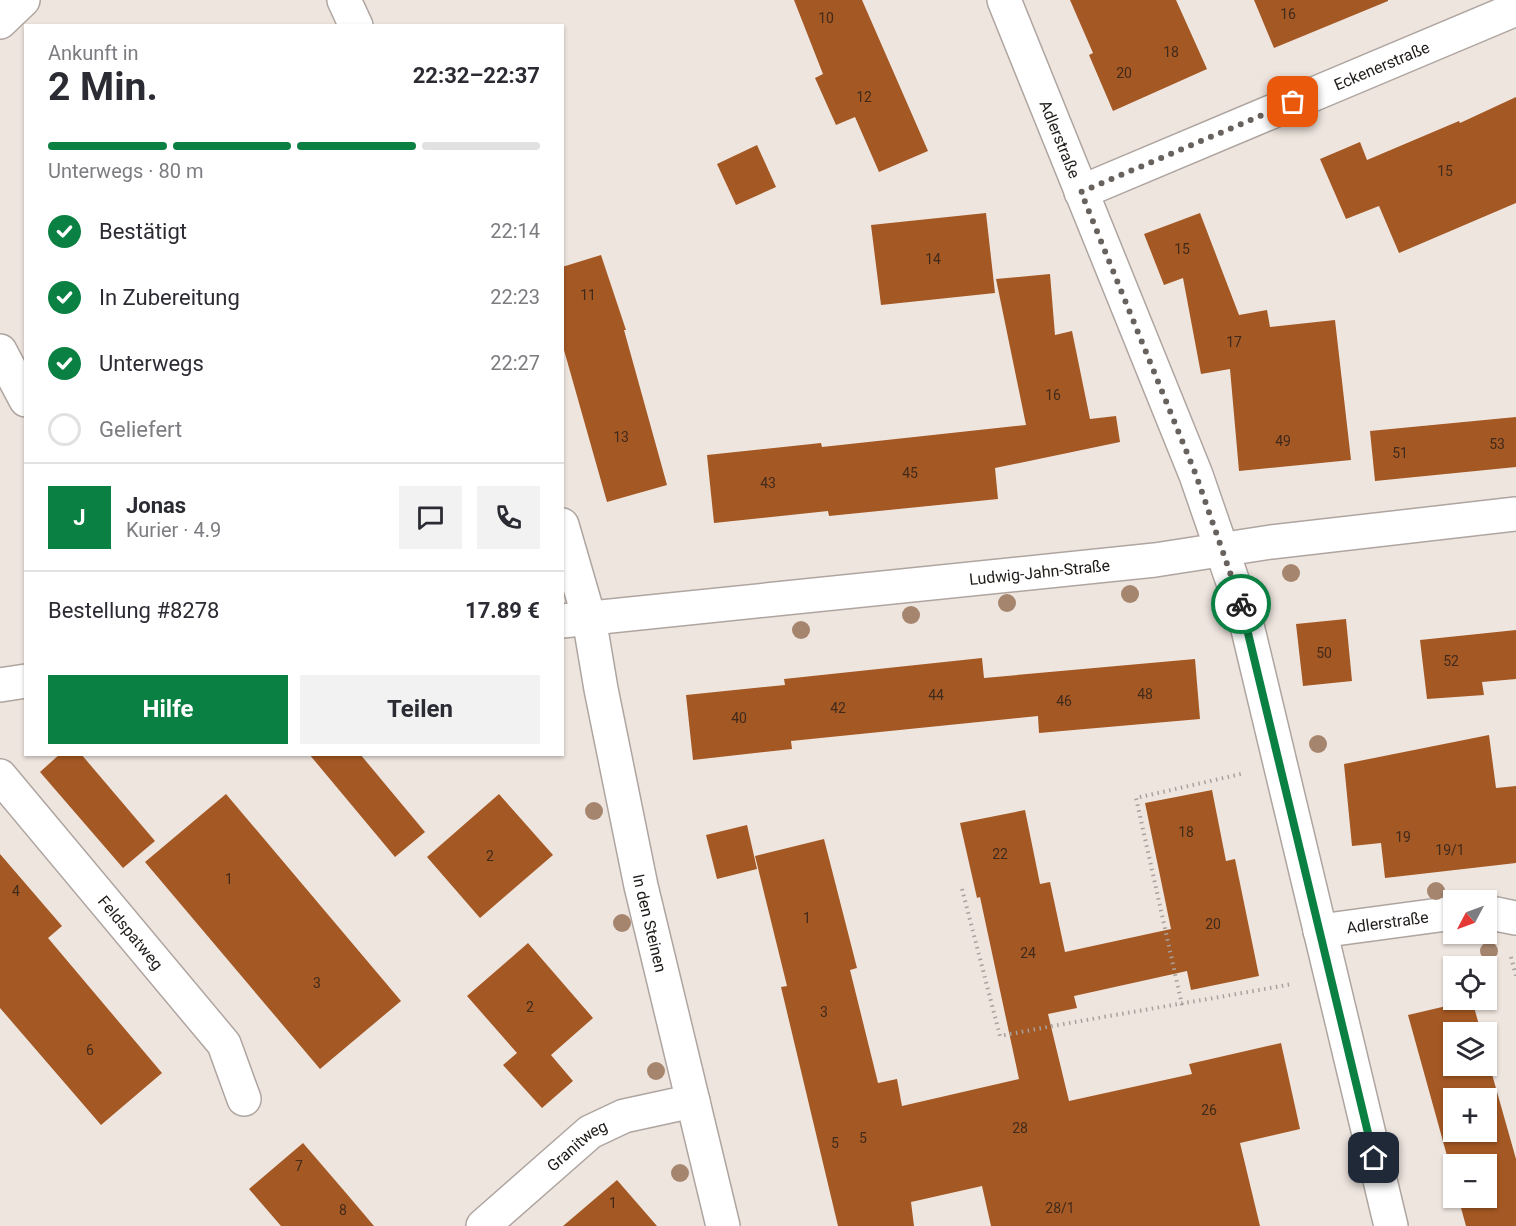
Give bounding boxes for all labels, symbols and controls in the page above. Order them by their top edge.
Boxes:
house number: 16 [1280,6,1296,22]
house number: 10 [818,10,834,26]
street label: Eckenerstraße [1331,38,1432,95]
text: Ankunft in [48,41,139,65]
house number: 18 [1163,44,1179,60]
text: 22:32–22:37 [413,63,540,88]
text: 2 Min. [48,64,158,110]
house number: 20 [1116,65,1132,81]
pin [1267,76,1318,127]
icon: bag [1276,85,1309,118]
house number: 12 [856,89,872,105]
street label: Adlerstraße [1035,97,1084,181]
text: Unterwegs · 80 m [48,159,203,183]
house number: 15 [1437,163,1453,179]
icon: check [48,215,81,248]
text: Bestätigt [99,219,187,244]
text: 22:14 [490,219,540,243]
house number: 15 [1174,241,1190,257]
house number: 14 [925,251,941,267]
icon: check [48,281,81,314]
text: In Zubereitung [99,285,240,310]
text: 22:23 [490,285,540,309]
house number: 11 [580,287,596,303]
house number: 17 [1226,334,1242,350]
icon: check [48,347,81,380]
text: Unterwegs [99,351,204,376]
text: 22:27 [490,351,540,375]
house number: 16 [1045,387,1061,403]
text: Geliefert [99,417,182,442]
house number: 13 [613,429,629,445]
house number: 49 [1275,433,1291,449]
house number: 53 [1489,436,1505,452]
house number: 51 [1392,445,1408,461]
house number: 45 [902,465,918,481]
house number: 43 [760,475,776,491]
button: chat [399,486,462,549]
button: phone [477,486,540,549]
text: Jonas [126,493,186,518]
text: J [73,505,86,530]
text: Kurier · 4.9 [126,518,221,542]
street label: Ludwig-Jahn-Straße [968,556,1111,589]
courier [1211,574,1271,634]
icon: bike [1225,588,1258,621]
text: Bestellung #8278 [48,598,219,623]
text: 17.89 € [465,598,540,623]
house number: 50 [1316,645,1332,661]
house number: 52 [1443,653,1459,669]
button: Hilfe [48,675,288,744]
button: Teilen [300,675,540,744]
house number: 48 [1137,686,1153,702]
house number: 44 [928,687,944,703]
house number: 46 [1056,693,1072,709]
house number: 42 [830,700,846,716]
house number: 40 [731,710,747,726]
house number: 18 [1178,824,1194,840]
house number: 19 [1395,829,1411,845]
house number: 19/1 [1435,842,1465,858]
house number: 22 [992,846,1008,862]
house number: 2 [486,848,494,864]
house number: 1 [225,871,233,887]
street label: In den Steinen [629,872,671,974]
house number: 4 [12,883,20,899]
north arrow [1443,890,1497,944]
map controls [1443,890,1497,1208]
street label: Feldspatweg [94,892,167,974]
street label: Adlerstraße [1345,908,1430,937]
house number: 1 [803,910,811,926]
house number: 20 [1205,916,1221,932]
house number: 24 [1020,945,1036,961]
button: locate [1443,956,1497,1010]
house number: 3 [313,975,321,991]
house number: 2 [526,999,534,1015]
house number: 3 [820,1004,828,1020]
button: layers [1443,1022,1497,1076]
house number: 6 [86,1042,94,1058]
button: + [1443,1088,1497,1142]
house number: 26 [1201,1102,1217,1118]
street label: Granitweg [543,1116,610,1175]
house number: 28 [1012,1120,1028,1136]
house number: 5 [859,1130,867,1146]
pin [1348,1132,1399,1183]
house number: 5 [831,1135,839,1151]
icon: home [1357,1141,1390,1174]
button: − [1443,1154,1497,1208]
house number: 7 [295,1158,303,1174]
house number: 1 [609,1195,617,1211]
house number: 28/1 [1045,1200,1075,1216]
house number: 8 [339,1202,347,1218]

